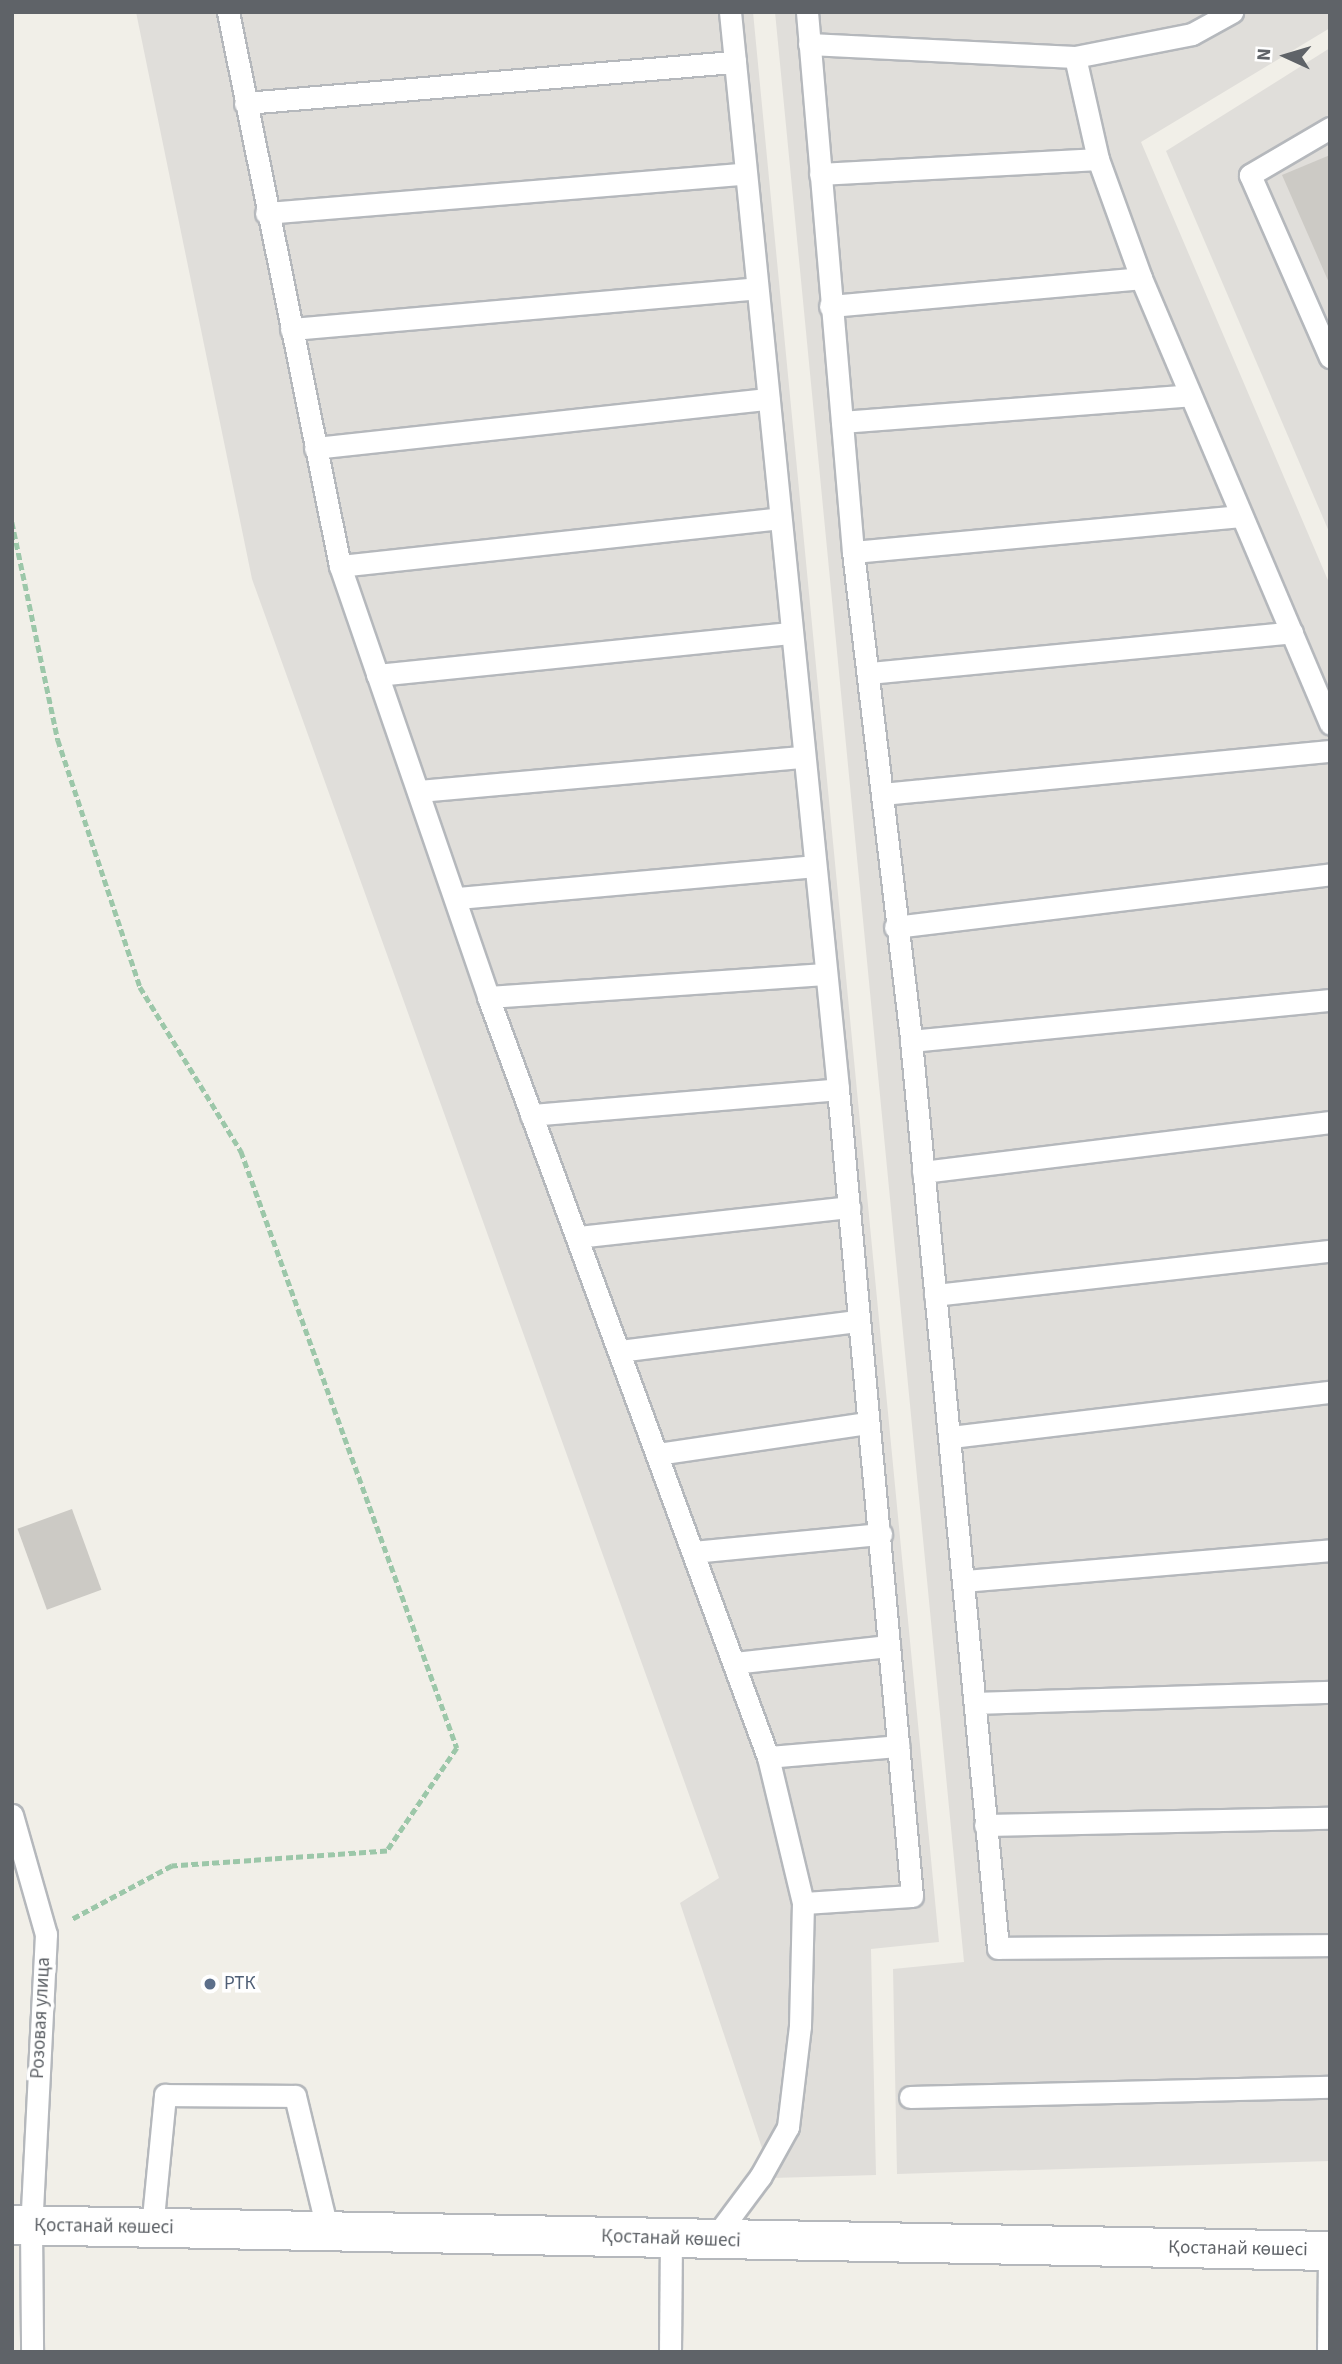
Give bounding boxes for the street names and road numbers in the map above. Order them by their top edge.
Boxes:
street label: Розовая улица [26,1957,56,2079]
street label: Қостанай көшесі [34,2214,174,2240]
street label: Қостанай көшесі [601,2225,741,2253]
street label: Қостанай көшесі [1168,2236,1308,2262]

